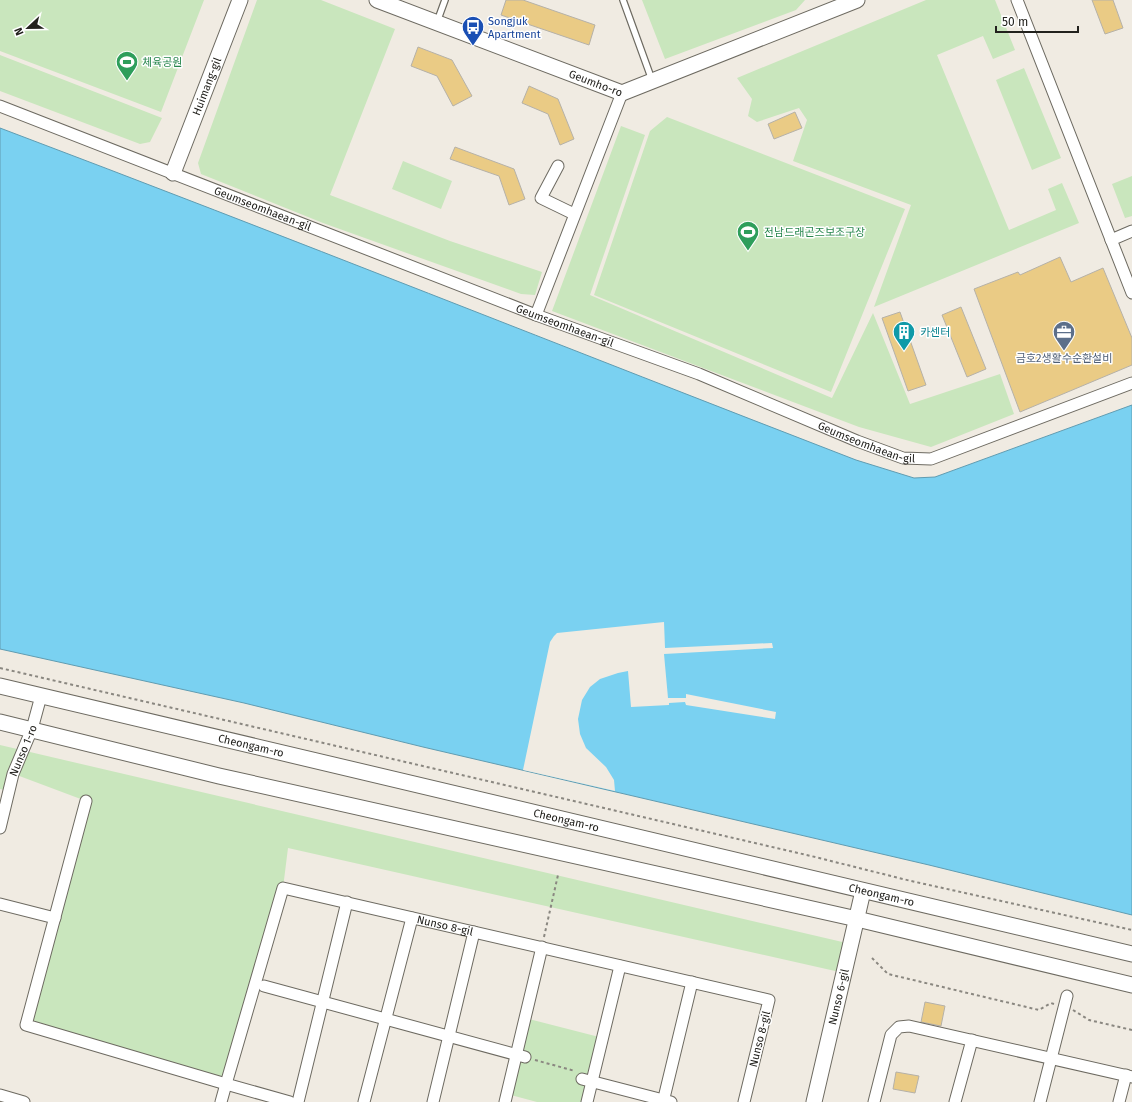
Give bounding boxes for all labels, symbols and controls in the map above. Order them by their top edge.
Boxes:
north arrow [8,8,48,48]
scale bar [996,8,1078,34]
bus stop icon: Songjuk Apartment [460,14,486,47]
place label: Songjuk Apartment [488,15,541,41]
text: 50 m [1002,15,1028,29]
text: N [12,26,27,37]
sports icon: 체육공원 [114,49,140,82]
street label: Huimang-gil [190,55,224,117]
place label: 체육공원 [142,56,182,69]
street label: Geumho-ro [567,67,624,99]
street label: Geumseomhaean-gil [212,184,313,233]
sports icon: 전남드래곤즈보조구장 [735,219,761,252]
place label: 전남드래곤즈보조구장 [764,226,865,239]
street label: Geumseomhaean-gil [514,301,616,349]
building icon: 카센터 [891,319,917,352]
office icon: 금호2생활수순환설비 [1051,319,1077,352]
place label: 카센터 [920,326,950,339]
place label: 금호2생활수순환설비 [1016,352,1112,365]
street label: Geumseomhaean-gil [816,419,915,465]
street label: Nunso 1-ro [6,724,39,778]
street label: Cheongam-ro [217,731,285,759]
street label: Cheongam-ro [532,806,601,834]
street label: Cheongam-ro [847,881,916,909]
street label: Nunso 8-gil [416,913,475,938]
street label: Nunso 6-gil [826,967,851,1026]
street label: Nunso 8-gil [747,1010,773,1068]

